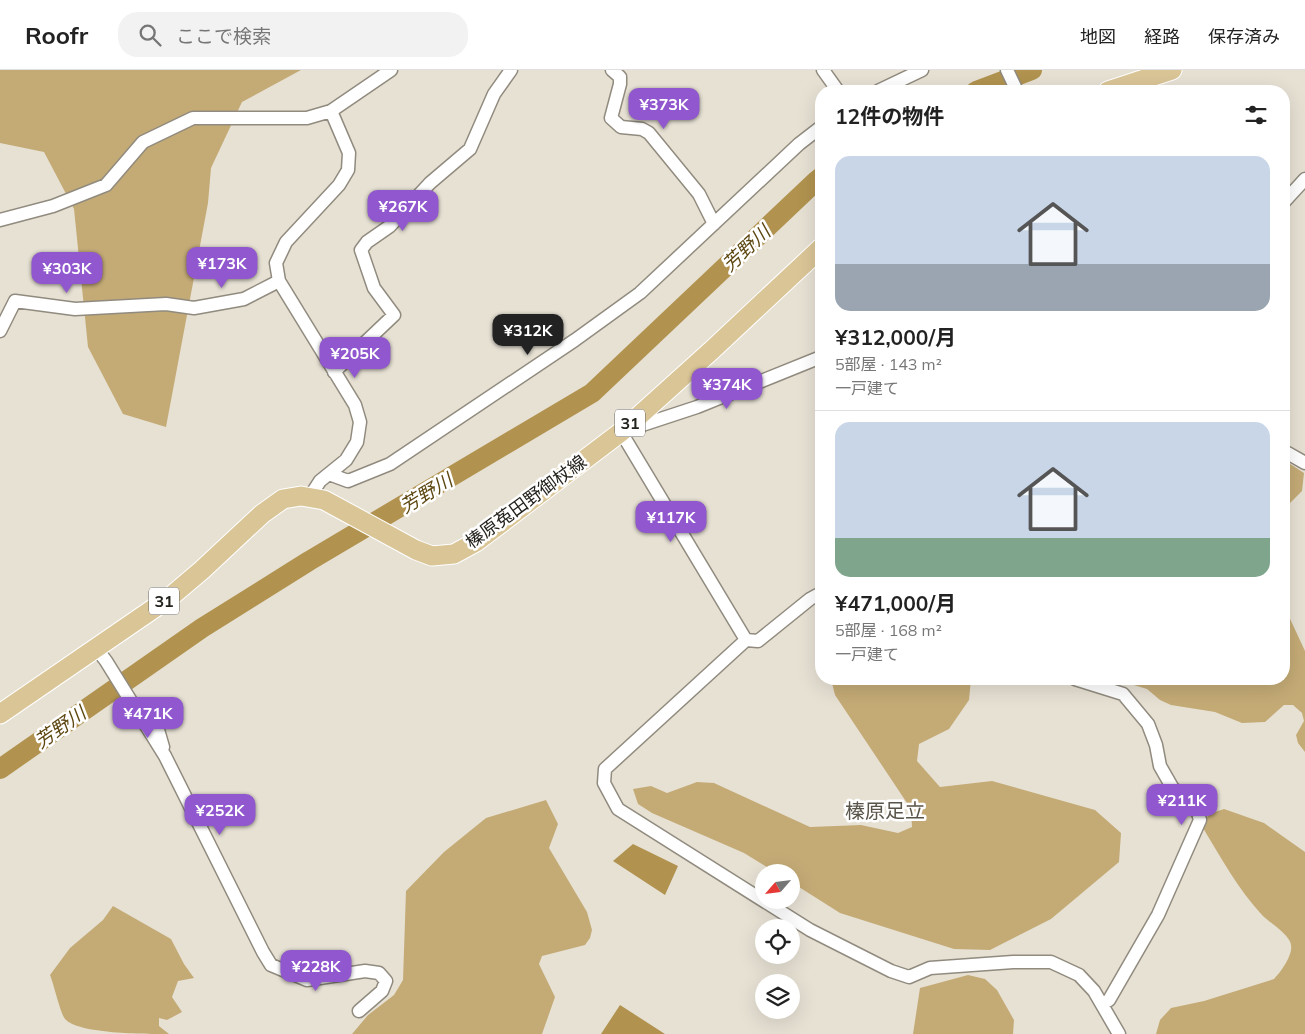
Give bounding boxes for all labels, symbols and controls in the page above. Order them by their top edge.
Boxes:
search box [118,12,468,57]
text: Roofr [25,20,88,50]
icon: search [136,21,164,49]
text: ここで検索 [176,24,271,48]
text: 地図 [1080,25,1116,48]
text: 経路 [1144,25,1180,48]
text: 保存済み [1208,25,1280,48]
pin: ¥373K [629,88,699,130]
text: ¥373K [639,94,689,114]
icon: filters [1242,101,1270,129]
text: 12件の物件 [835,103,944,129]
icon: home [1008,189,1098,279]
pin: ¥267K [368,190,438,232]
text: ¥267K [378,196,428,216]
water label: 芳野川 [717,218,776,276]
pin: ¥173K [187,246,257,289]
pin: ¥303K [32,252,102,294]
text: ¥173K [197,253,247,273]
text: ¥303K [42,258,92,278]
pin: ¥312K [493,314,563,356]
text: ¥312K [503,320,553,340]
text: ¥312,000/月 [835,324,956,350]
pin: ¥205K [320,336,390,379]
text: ¥205K [330,343,380,363]
text: 5部屋 · 143 m² [835,354,942,374]
pin: ¥374K [692,368,762,410]
text: ¥374K [702,374,752,394]
text: 一戸建て [835,378,899,398]
road number: 31 [615,409,645,436]
street label: 榛原菟田野御杖線 [461,450,591,553]
icon: home [1008,454,1098,544]
water label: 芳野川 [395,467,458,518]
pin: ¥117K [636,500,706,543]
text: ¥117K [646,507,696,527]
road number: 31 [149,588,179,614]
text: ¥471,000/月 [835,590,956,616]
text: 5部屋 · 168 m² [835,620,942,640]
text: 一戸建て [835,644,899,664]
pin: ¥471K [113,696,183,739]
water label: 芳野川 [30,700,92,753]
text: ¥471K [123,703,173,723]
pin: ¥211K [1147,784,1217,826]
text: ¥211K [1157,790,1207,810]
pin: ¥252K [185,794,255,836]
district label: 榛原足立 [845,798,925,823]
text: ¥252K [195,800,245,820]
north arrow [755,864,800,909]
map controls [755,864,800,1019]
button: locate [755,919,800,964]
pin: ¥228K [281,950,351,992]
text: ¥228K [291,956,341,976]
button: layers [755,974,800,1019]

